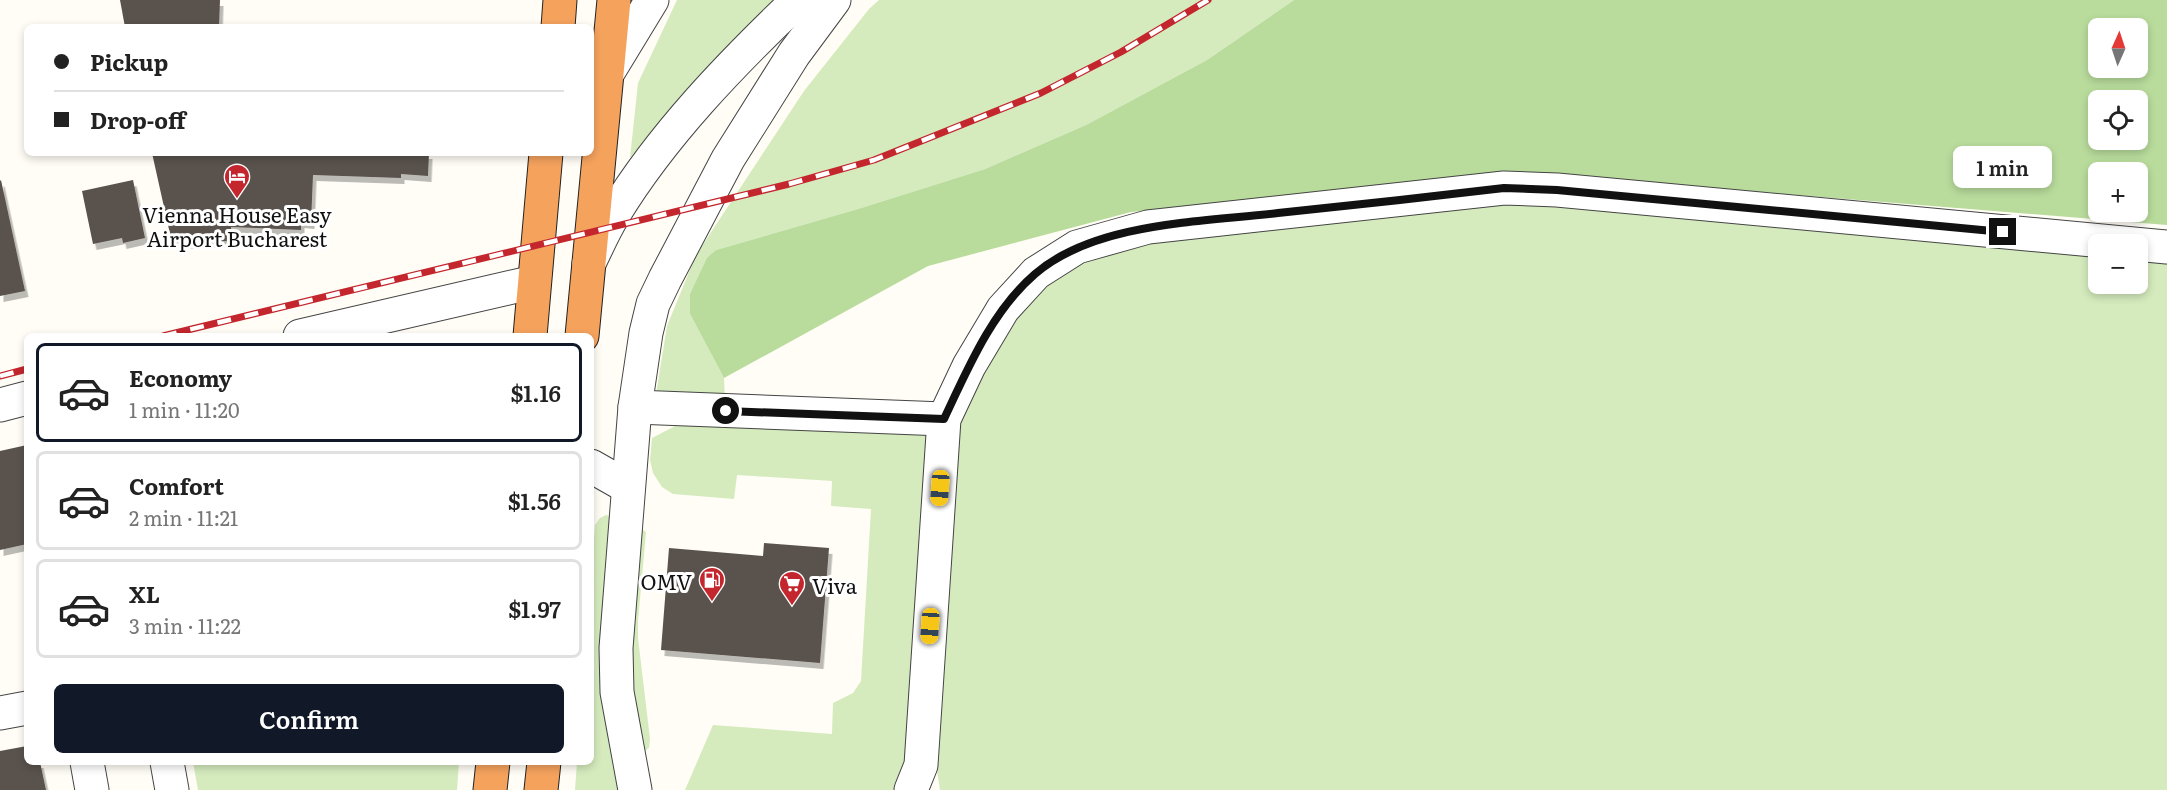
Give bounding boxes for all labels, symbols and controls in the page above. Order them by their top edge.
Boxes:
north arrow [2088,18,2148,78]
map controls [2088,18,2148,294]
text: Pickup [90,45,168,78]
button: locate [2088,90,2148,150]
text: Drop-off [90,103,186,136]
callout: 1 min [1954,145,2052,187]
text: 1 min [1976,152,2029,182]
hotel icon: Vienna House Easy Airport Bucharest [222,162,252,200]
button: + [2088,162,2148,222]
place label: Vienna House Easy Airport Bucharest [142,198,333,253]
route end [1989,218,2016,245]
button: − [2088,234,2148,294]
text: Economy [129,361,232,394]
icon: car [57,366,111,420]
text: $1.16 [510,376,561,409]
text: 1 min · 11:20 [129,394,240,424]
route start [712,397,739,424]
text: Comfort [129,469,224,502]
car [930,469,950,507]
icon: car [57,474,111,528]
text: $1.56 [508,484,561,517]
text: 2 min · 11:21 [129,502,238,532]
place label: OMV [641,565,692,596]
fuel station icon: OMV [697,565,727,603]
supermarket icon: Viva [777,569,807,607]
place label: Viva [812,569,858,600]
text: XL [129,577,160,610]
icon: car [57,582,111,636]
text: $1.97 [508,592,561,625]
car [920,607,940,645]
text: 3 min · 11:22 [129,610,241,640]
button: Confirm [54,684,564,753]

